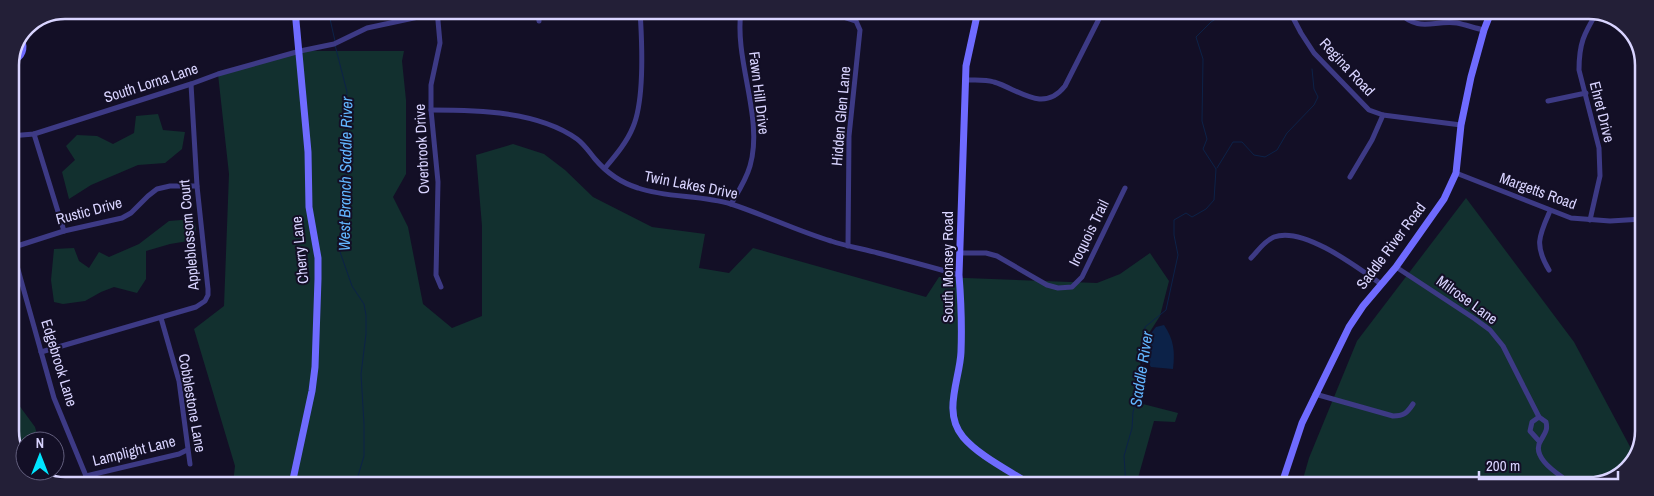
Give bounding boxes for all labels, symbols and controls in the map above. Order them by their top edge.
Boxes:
street label: Regina Road [1315,33,1380,100]
street label: Fawn Hill Drive [744,50,775,136]
street label: South Lorna Lane [101,57,201,108]
street label: Hidden Glen Lane [826,65,855,167]
street label: Ehret Drive [1585,79,1620,145]
water label: West Branch Saddle River [333,96,357,251]
street label: Overbrook Drive [409,103,434,195]
street label: Twin Lakes Drive [642,165,740,204]
street label: Margetts Road [1497,167,1580,214]
street label: Appleblossom Court [173,178,204,292]
street label: Rustic Drive [53,192,124,229]
street label: Iroquois Trail [1063,196,1114,270]
street label: Saddle River Road [1351,198,1430,294]
street label: South Monsey Road [937,211,958,323]
street label: Cherry Lane [286,215,313,285]
street label: Milrose Lane [1432,270,1502,329]
street label: Edgebrook Lane [36,317,83,409]
water label: Saddle River [1124,329,1158,408]
street label: Cobblestone Lane [173,352,212,454]
street label: Lamplight Lane [90,430,178,471]
north arrow [15,431,65,481]
text: N [36,434,44,452]
scale bar [1479,448,1618,480]
text: 200 m [1486,455,1520,476]

